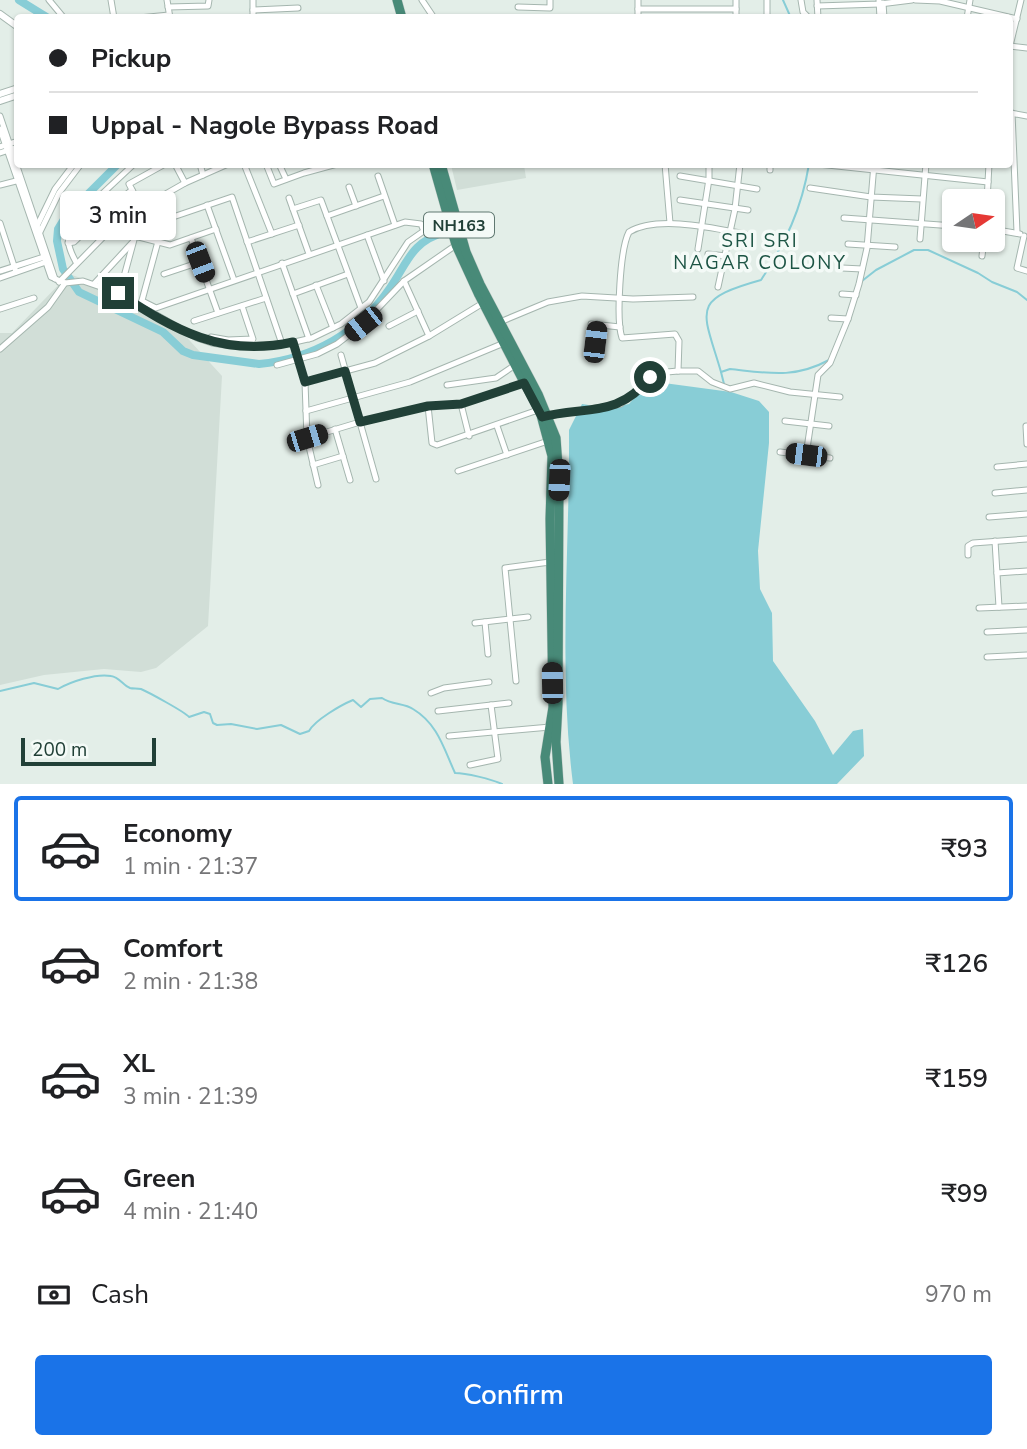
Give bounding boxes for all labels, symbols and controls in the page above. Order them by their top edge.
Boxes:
text: Pickup [91,41,171,76]
text: Uppal - Nagole Bypass Road [91,108,439,143]
north arrow [942,189,1004,252]
map controls [942,189,1005,252]
callout: 3 min [60,191,176,240]
text: 3 min [89,200,147,231]
road number: NH163 [424,213,494,238]
district label: SRI SRI NAGAR COLONY [673,228,847,276]
car [183,239,218,285]
route end [102,277,134,309]
car [340,303,387,345]
car [583,320,608,364]
route start [634,361,666,393]
car [284,422,331,454]
car [784,442,829,468]
car [548,458,571,502]
car [542,662,563,704]
scale bar [21,735,156,767]
text: 200 m [32,737,87,763]
text: Economy [123,816,232,851]
icon: car [39,817,102,880]
text: ₹93 [941,831,988,866]
text: 1 min · 21:37 [123,851,258,882]
text: Comfort [123,931,223,966]
icon: car [39,932,102,995]
text: ₹126 [926,946,988,981]
text: 2 min · 21:38 [123,966,258,997]
text: XL [123,1046,155,1081]
icon: car [39,1047,102,1110]
text: ₹159 [926,1061,988,1096]
text: 3 min · 21:39 [123,1081,258,1112]
text: Green [123,1161,196,1196]
icon: car [39,1162,102,1225]
text: ₹99 [941,1176,988,1211]
text: 4 min · 21:40 [123,1196,258,1227]
icon: cash [35,1276,73,1314]
text: Cash [91,1277,149,1312]
text: 970 m [925,1279,992,1310]
button: Confirm [35,1355,992,1435]

